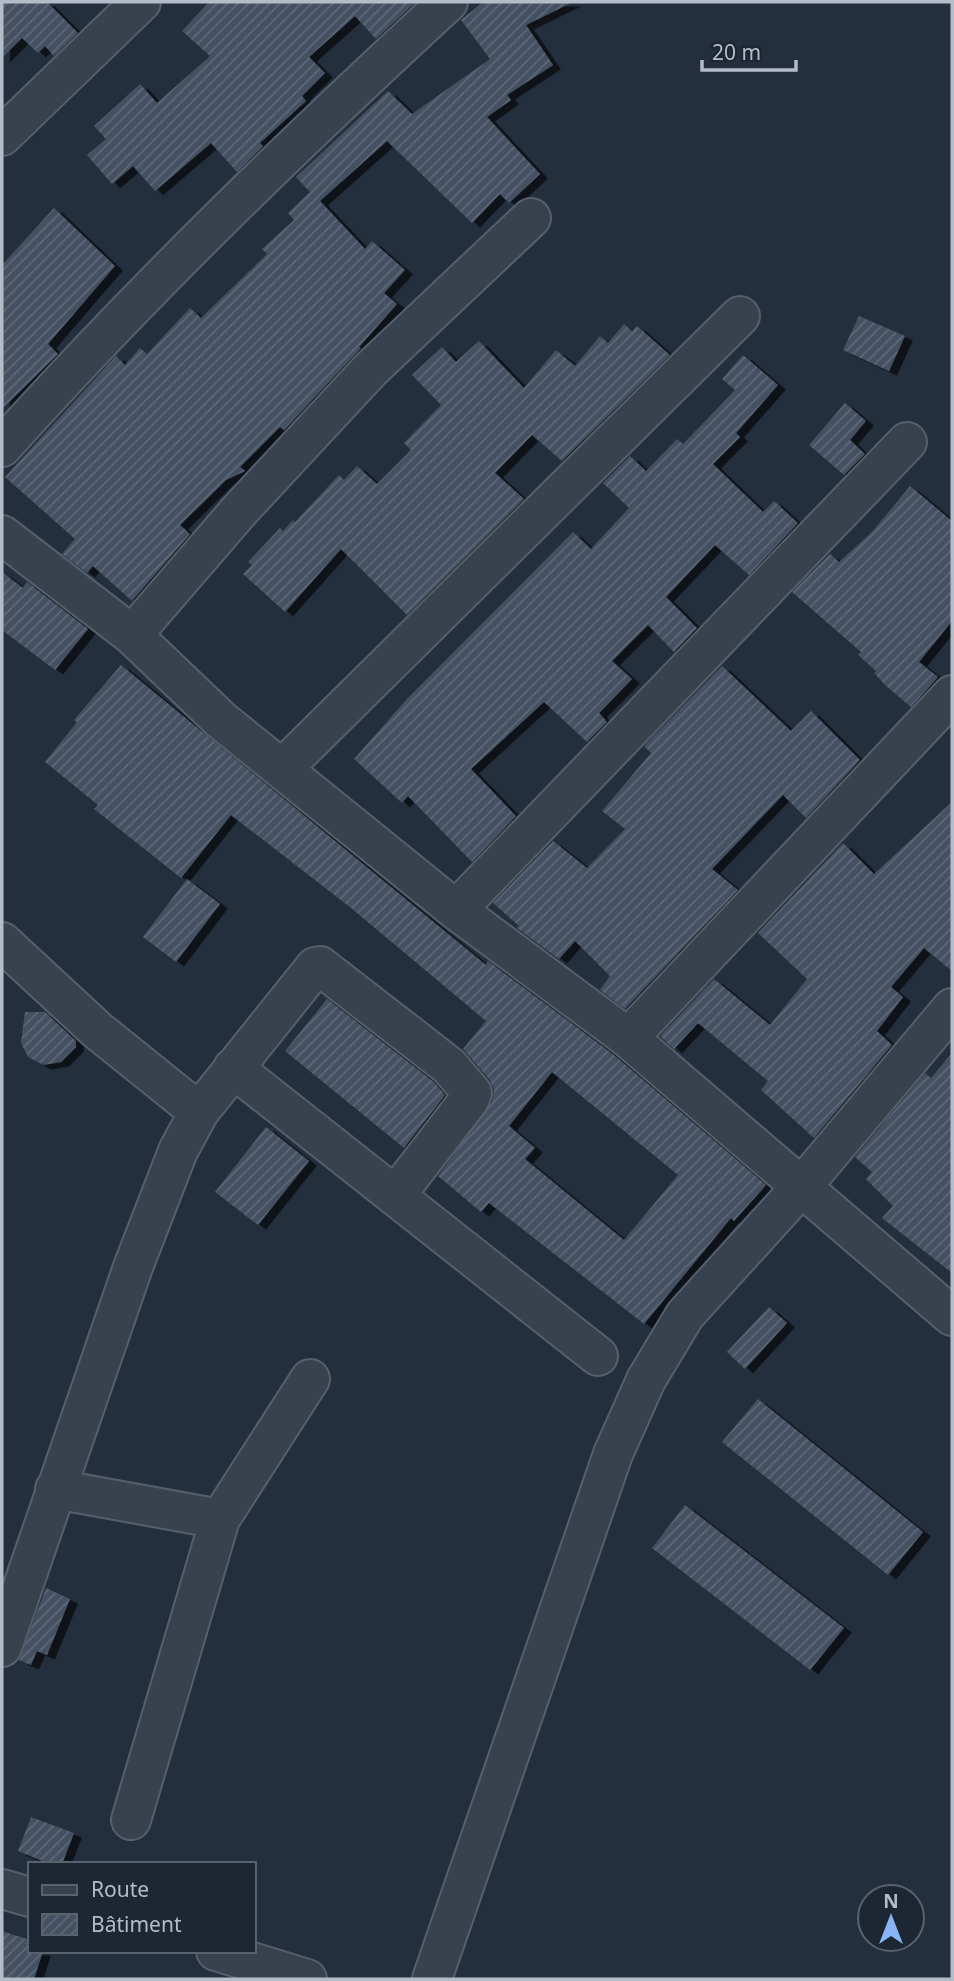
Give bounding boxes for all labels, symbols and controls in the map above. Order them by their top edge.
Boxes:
scale bar [702,28,796,72]
text: 20 m [712,38,761,66]
legend [28,1862,256,1953]
text: Route [91,1875,149,1903]
north arrow [856,1883,926,1953]
text: N [883,1888,899,1914]
text: Bâtiment [91,1910,182,1938]

